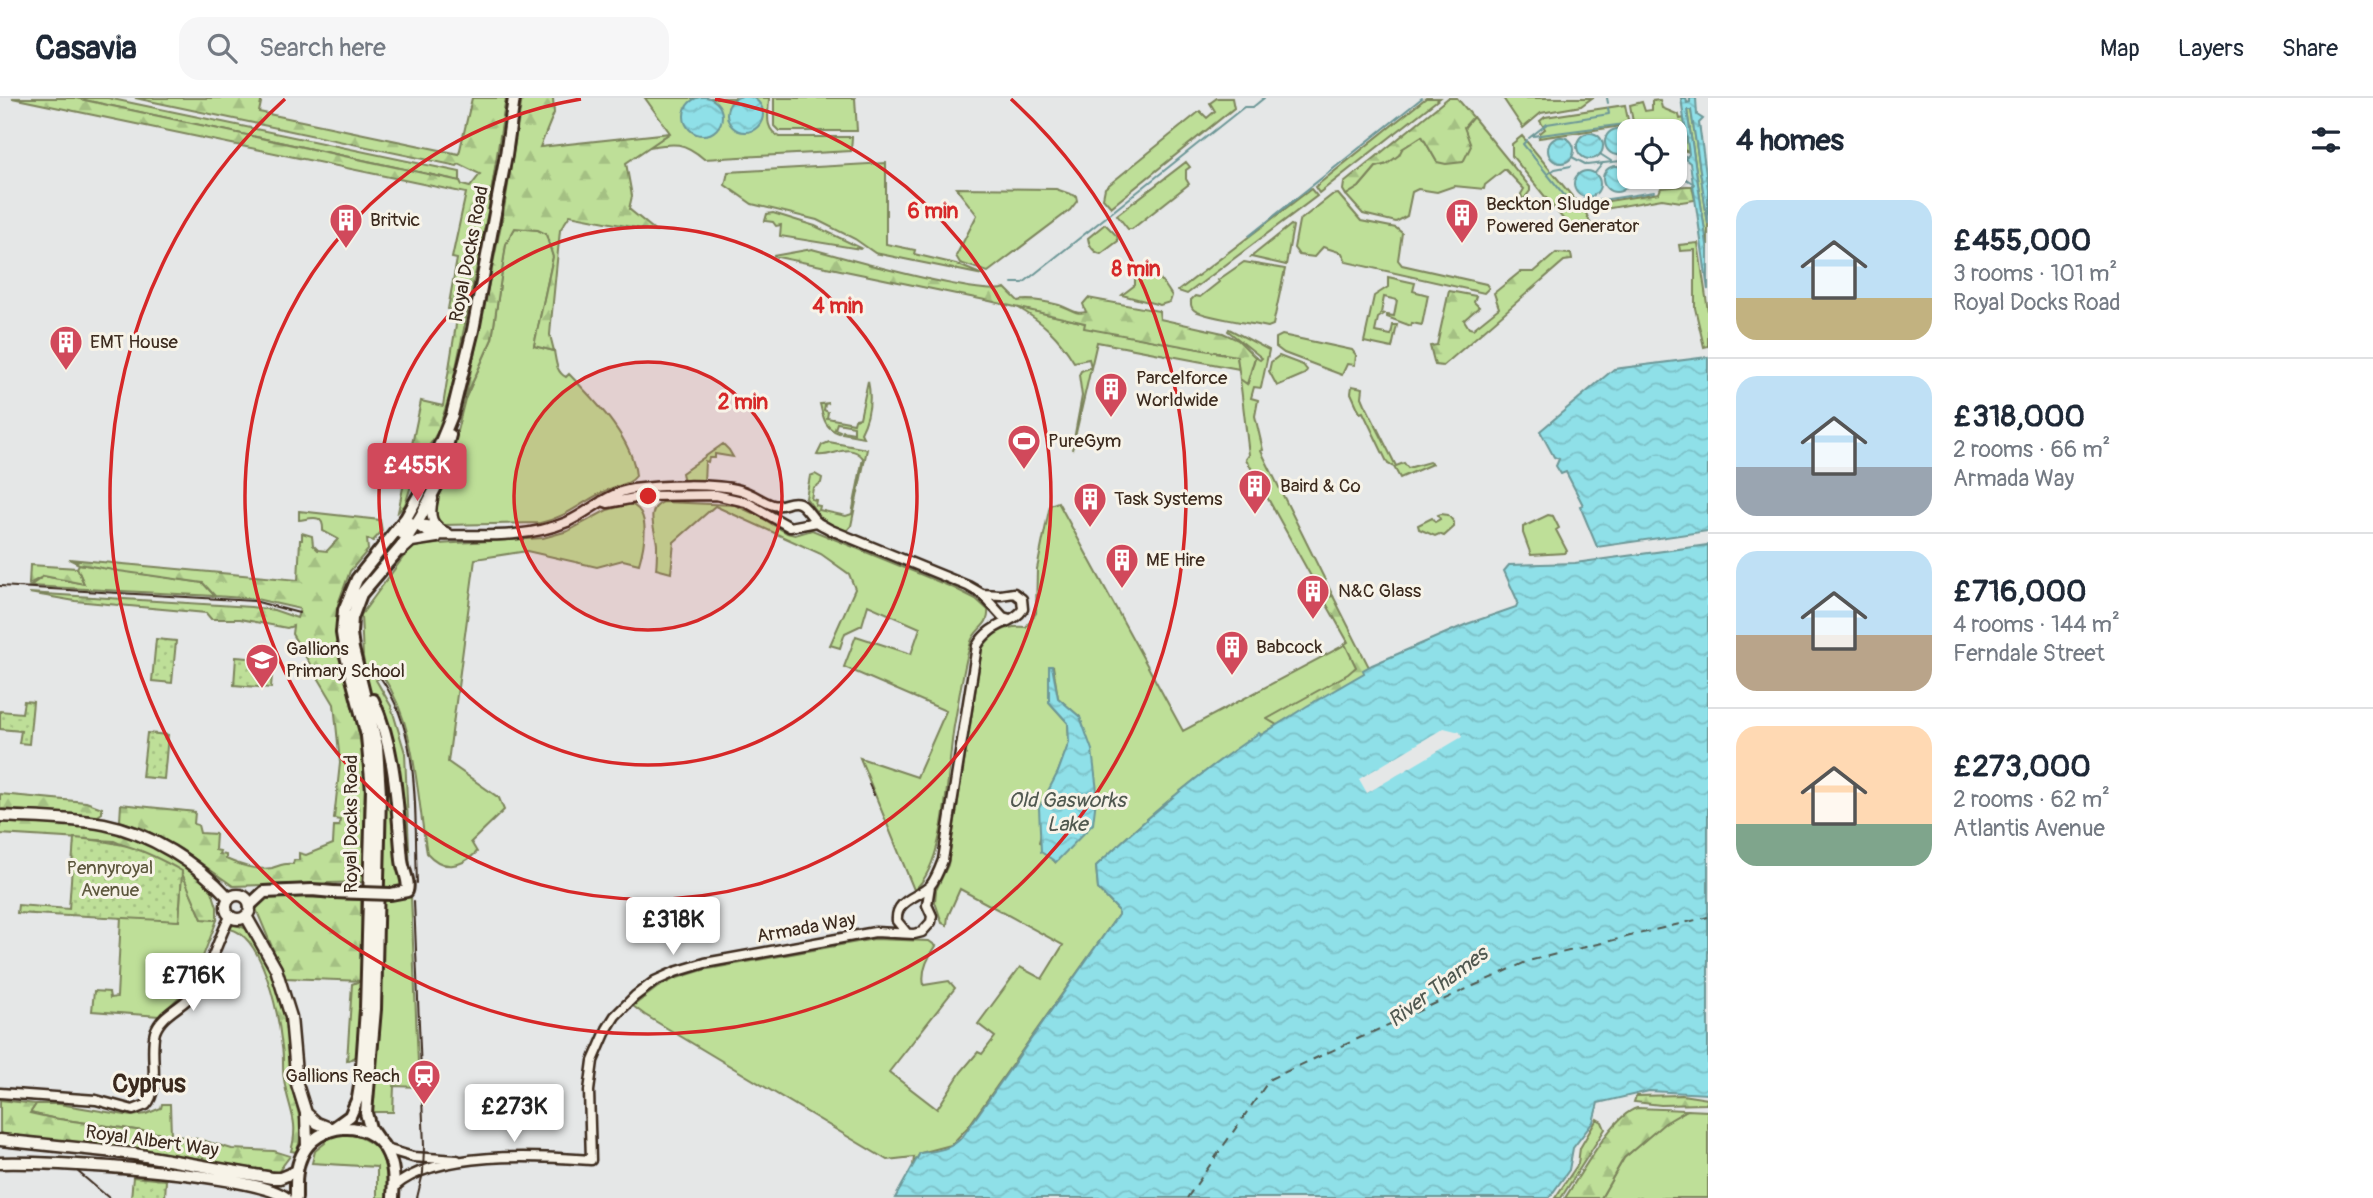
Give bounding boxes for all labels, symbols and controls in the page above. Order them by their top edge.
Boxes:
search box [179,17,669,80]
text: Casavia [35,28,137,69]
icon: search [203,29,241,67]
text: Search here [259,32,386,64]
text: Map [2100,34,2140,63]
text: Layers [2178,34,2244,63]
text: Share [2282,34,2338,63]
map controls [1617,119,1687,189]
button: locate [1617,119,1687,189]
icon: filters [2307,121,2345,159]
text: 4 homes [1736,122,1844,159]
street label: Royal Docks Road [444,184,494,324]
place label: Beckton Sludge Powered Generator [1486,192,1640,238]
building icon: Beckton Sludge Powered Generator [1443,196,1481,245]
text: 6 min [908,198,959,225]
building icon: Britvic [327,201,365,250]
place label: Britvic [370,208,421,232]
text: £455,000 [1953,222,2091,259]
icon: home [1792,228,1876,312]
text: 8 min [1111,256,1161,283]
text: 3 rooms · 101 m² [1953,259,2117,288]
text: Royal Docks Road [1953,288,2121,317]
text: 4 min [813,293,864,320]
building icon: EMT House [47,323,85,372]
place label: EMT House [90,330,179,354]
place label: Parcelforce Worldwide [1136,366,1228,412]
building icon: Parcelforce Worldwide [1092,370,1130,419]
text: 2 min [718,389,768,416]
text: £318,000 [1953,398,2085,435]
icon: home [1792,404,1876,488]
sports icon: PureGym [1005,422,1043,471]
place label: PureGym [1048,429,1122,453]
text: 2 rooms · 66 m² [1953,435,2110,464]
pin: £455K [368,444,466,503]
text: £455K [384,451,450,480]
text: Armada Way [1953,464,2074,493]
building icon: Baird & Co [1236,467,1274,516]
place label: Baird & Co [1280,474,1361,498]
building icon: Task Systems [1071,480,1109,529]
centre of rings [636,484,660,508]
place label: Task Systems [1114,487,1223,511]
building icon: ME Hire [1103,541,1141,590]
place label: ME Hire [1146,548,1205,572]
building icon: N&C Glass [1294,572,1332,621]
text: £716,000 [1953,573,2086,610]
place label: N&C Glass [1338,579,1422,603]
icon: home [1792,579,1876,663]
text: 4 rooms · 144 m² [1953,610,2120,639]
building icon: Babcock [1213,628,1251,677]
place label: Babcock [1256,635,1322,659]
place label: Gallions Primary School [286,637,405,683]
text: Ferndale Street [1953,639,2105,668]
school or university icon: Gallions Primary School [243,641,281,690]
text: £273,000 [1953,748,2091,785]
icon: home [1792,754,1876,838]
street label: Royal Docks Road [339,755,363,893]
text: 2 rooms · 62 m² [1953,785,2110,814]
water label: Old Gasworks Lake [1008,787,1128,838]
text: Atlantis Avenue [1953,814,2105,843]
park label: Pennyroyal Avenue [67,856,153,902]
pin: £318K [624,898,722,957]
text: £318K [642,905,704,934]
street label: Armada Way [755,907,857,949]
water label: River Thames [1383,939,1495,1033]
pin: £716K [144,954,242,1013]
text: £716K [161,961,225,990]
station icon: Gallions Reach [405,1057,443,1106]
place label: Gallions Reach [285,1064,400,1088]
district label: Cyprus [112,1068,186,1100]
pin: £273K [465,1084,563,1144]
text: £273K [481,1092,547,1121]
street label: Royal Albert Way [84,1120,220,1162]

